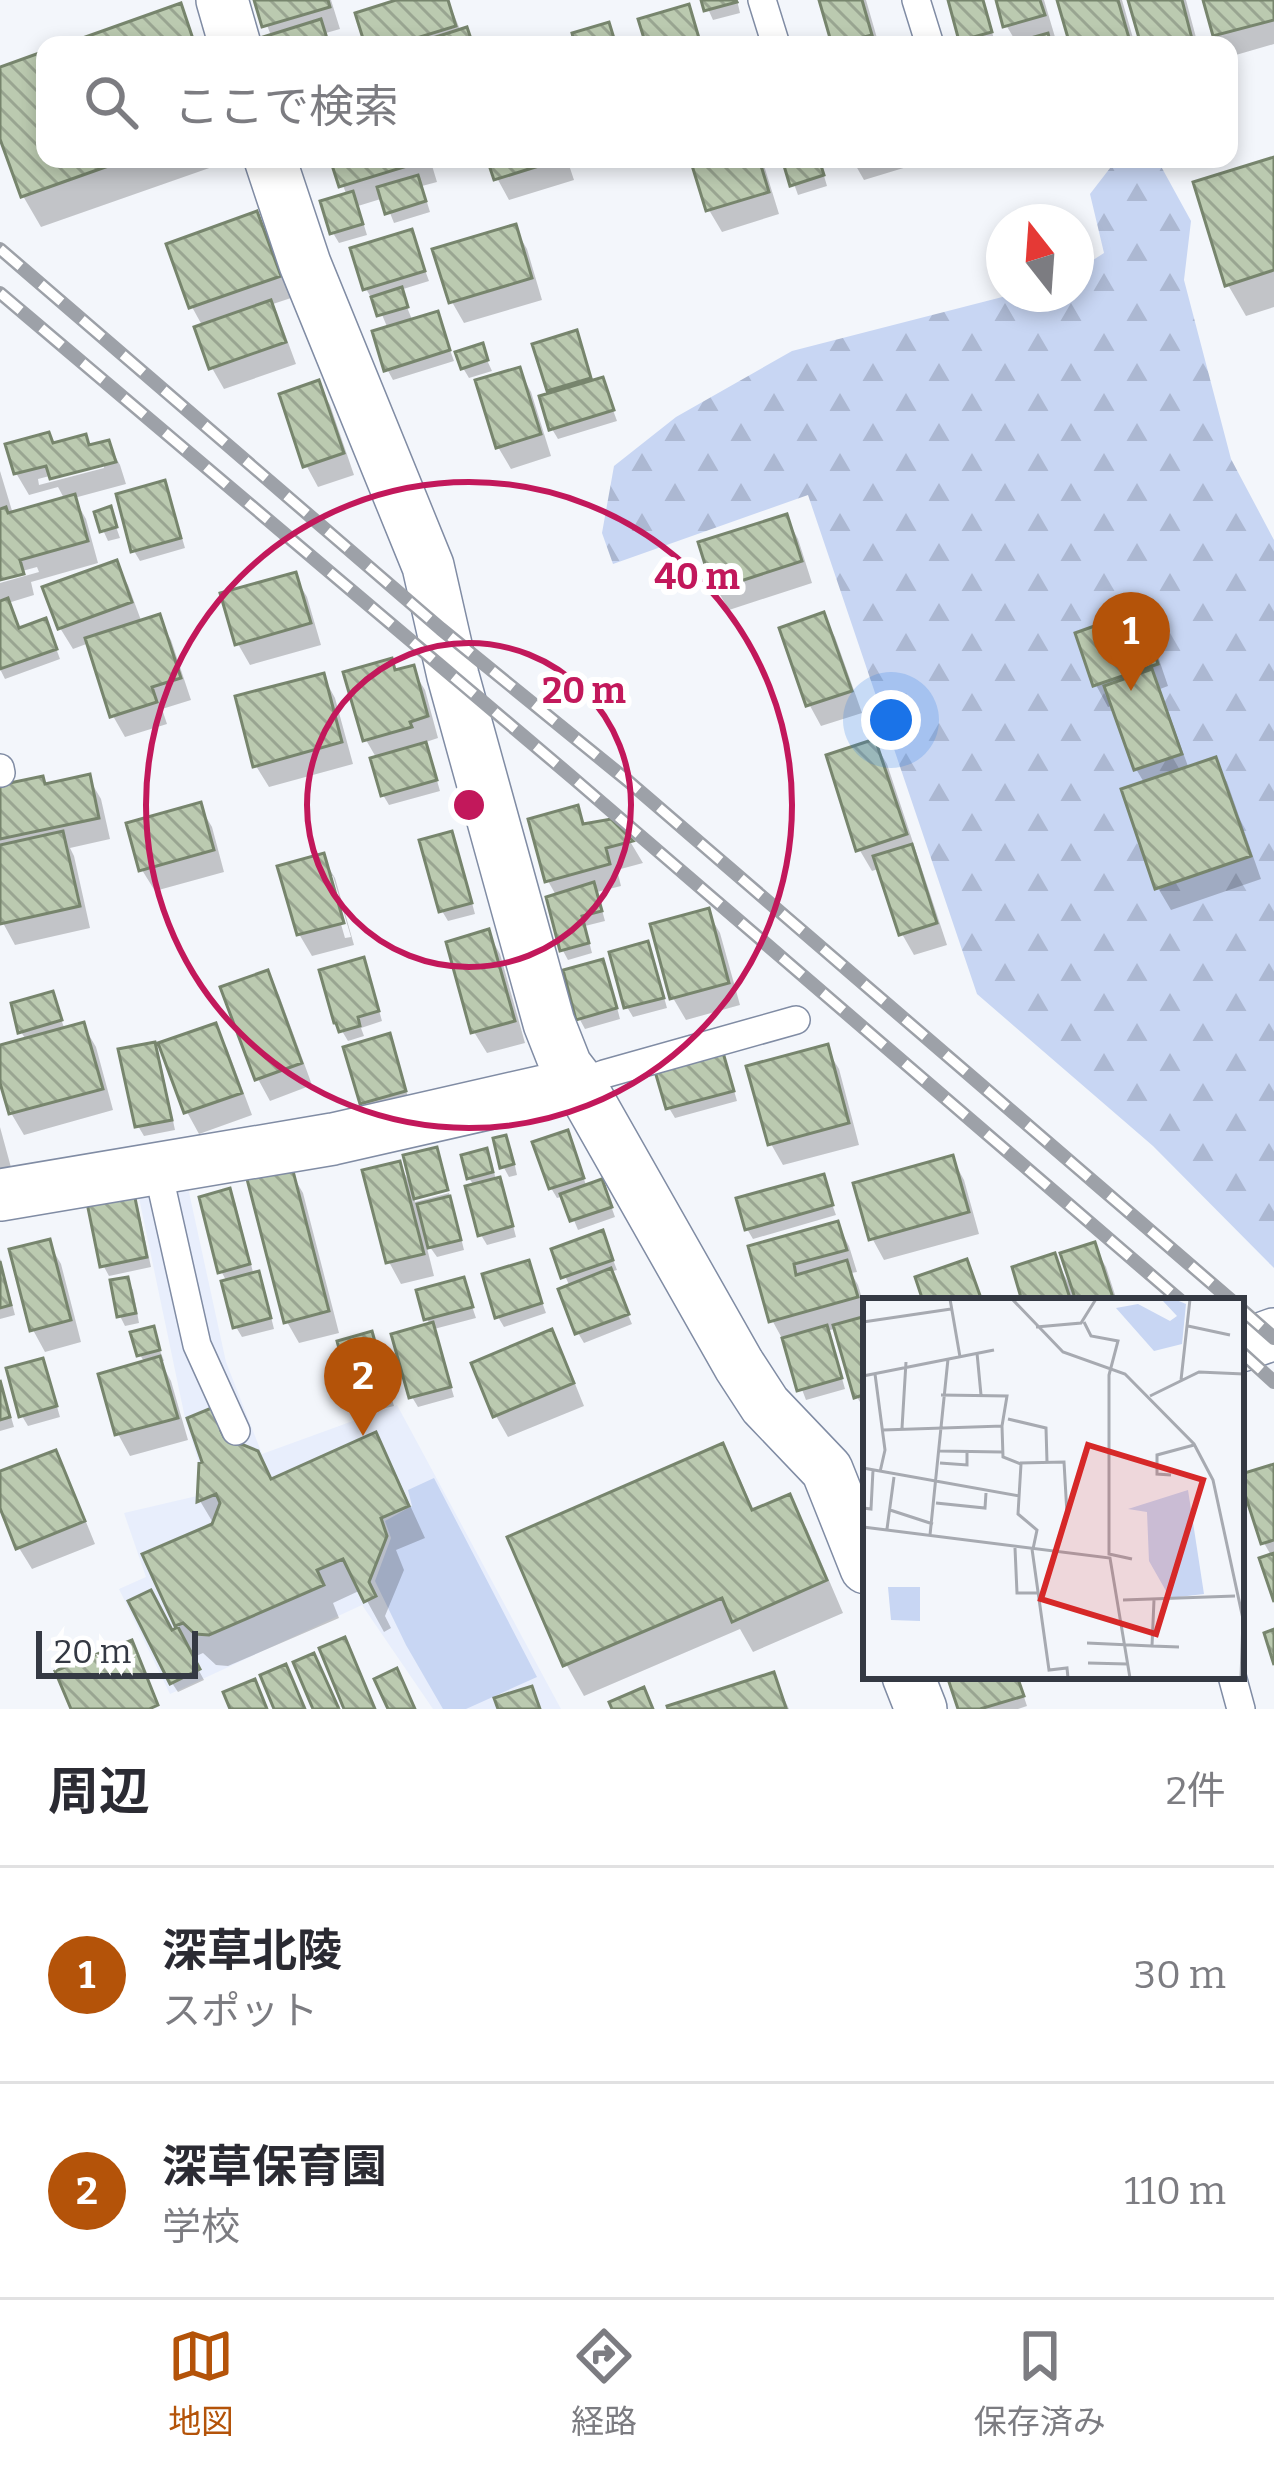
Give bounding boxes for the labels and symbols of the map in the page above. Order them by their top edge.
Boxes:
north arrow [986,204,1094,312]
text: 40 m [654,555,740,599]
pin: 1 [1092,592,1170,691]
text: 20 m [542,669,626,713]
your location [861,690,921,750]
centre of rings [448,784,490,826]
inset map [863,1298,1244,1679]
pin: 2 [324,1337,402,1436]
scale bar [36,1625,198,1678]

